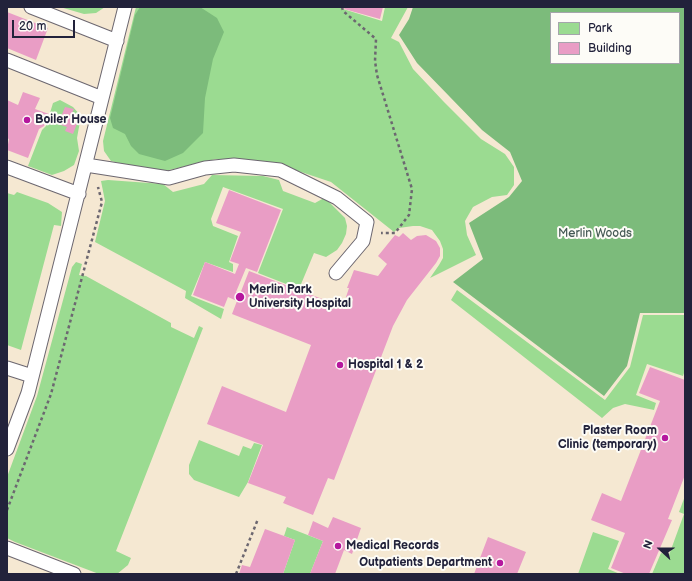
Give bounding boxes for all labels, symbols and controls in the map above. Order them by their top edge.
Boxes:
scale bar [14,12,77,38]
legend [550,12,680,64]
text: 20 m [19,19,46,34]
text: Park [588,21,612,36]
text: Building [588,41,632,56]
place label: Boiler House [35,113,106,127]
marker: Boiler House [22,115,32,125]
park label: Merlin Woods [558,227,632,241]
place label: Merlin Park University Hospital [249,283,351,311]
marker: Merlin Park University Hospital [234,291,246,303]
place label: Hospital 1 & 2 [348,358,423,372]
marker: Hospital 1 & 2 [335,360,345,370]
place label: Plaster Room Clinic (temporary) [558,424,657,452]
marker: Plaster Room Clinic (temporary) [660,433,670,443]
north arrow [640,529,680,569]
text: N [641,538,656,551]
place label: Medical Records [346,539,439,553]
marker: Medical Records [333,541,343,551]
place label: Outpatients Department [359,556,492,570]
marker: Outpatients Department [495,558,505,568]

